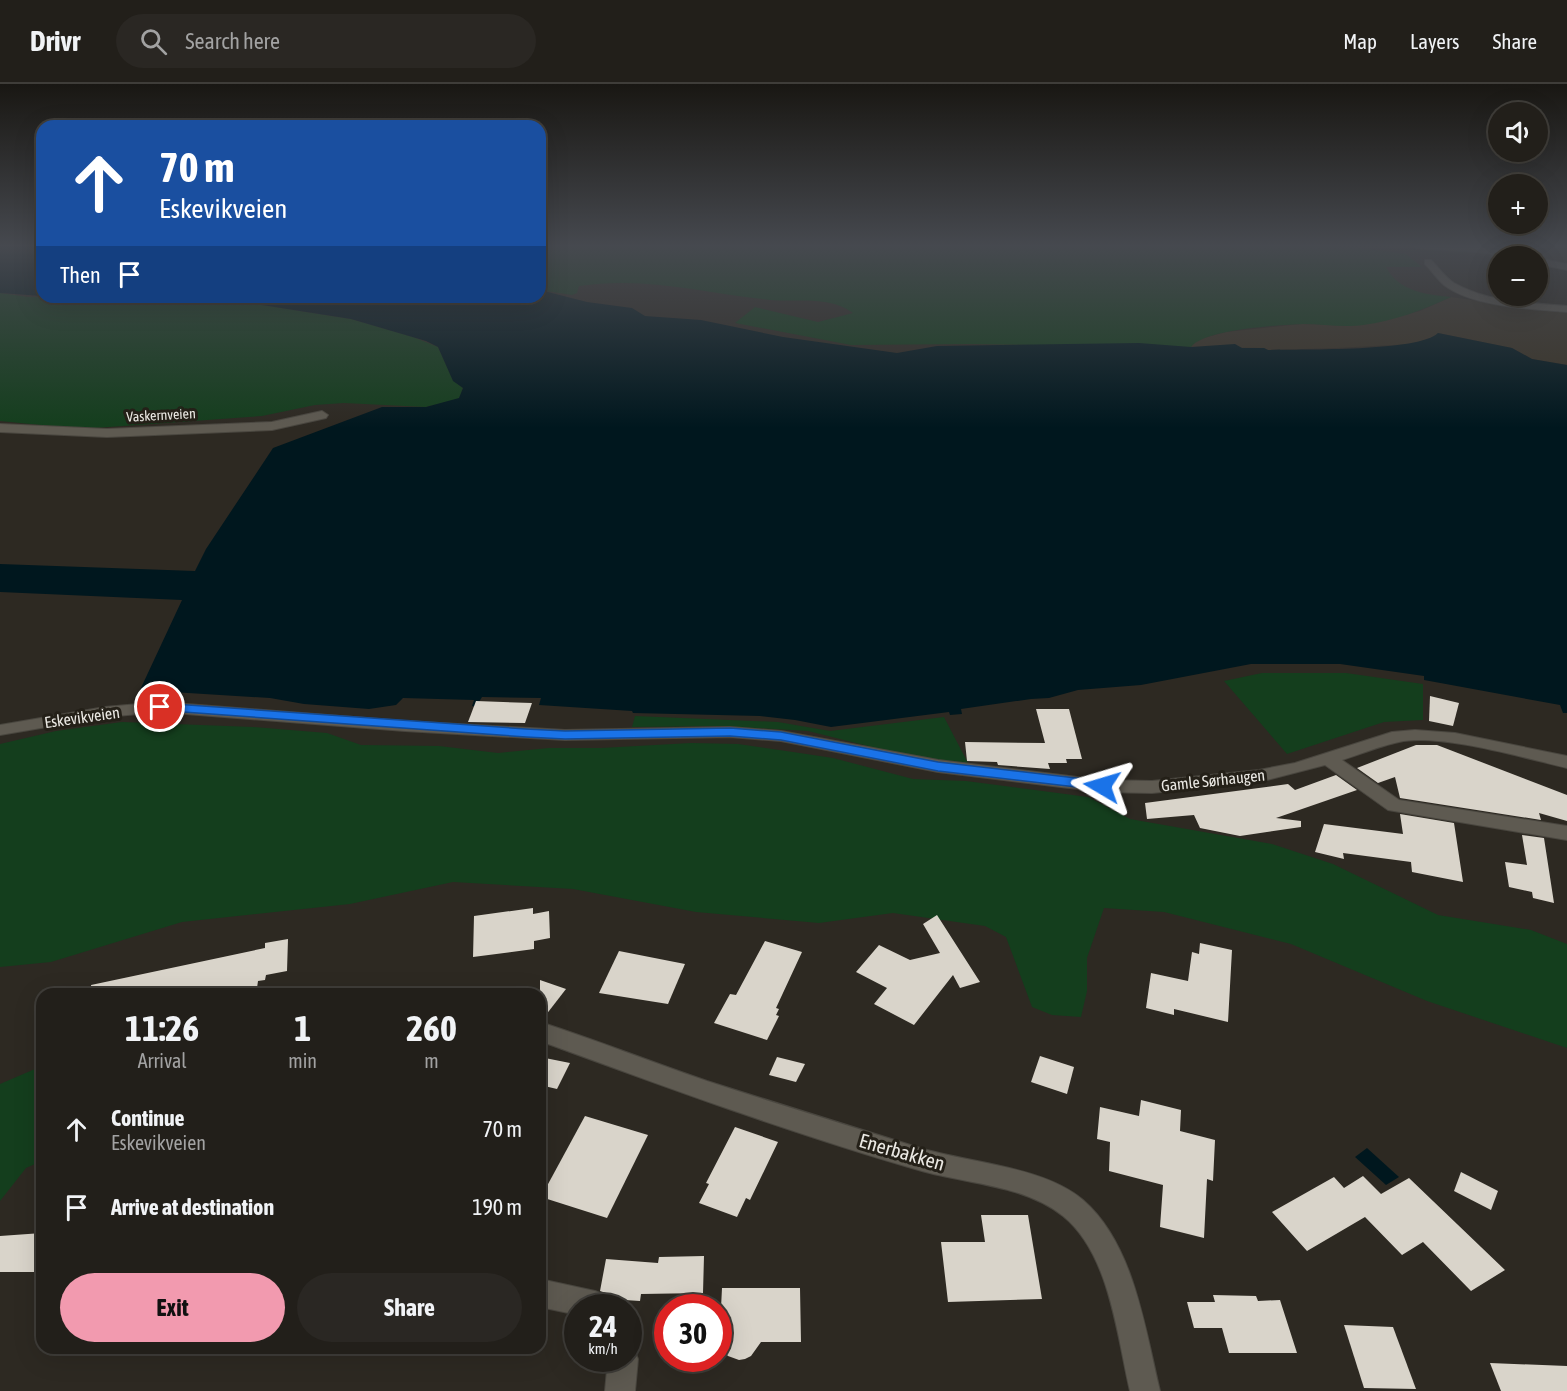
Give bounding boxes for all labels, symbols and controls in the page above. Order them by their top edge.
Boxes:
search box [116,14,536,68]
text: Drivr [30,25,80,57]
icon: search [137,25,170,58]
text: Search here [185,28,280,54]
text: Map [1343,29,1377,53]
text: Layers [1410,29,1460,53]
text: Share [1493,29,1537,53]
map controls [1488,102,1548,306]
button: sound [1488,102,1548,162]
text: 70 m [159,143,234,191]
icon: ahead [60,144,138,222]
button: + [1488,174,1548,234]
text: Eskevikveien [159,193,287,224]
button: − [1488,246,1548,306]
icon: arrive [113,258,146,291]
text: Then [60,262,101,288]
street label: Vaskernveien [126,405,196,425]
pin [134,681,185,732]
icon: arrive [143,690,176,723]
street label: Eskevikveien [43,703,121,731]
position arrow [1070,754,1134,818]
street label: Gamle Sørhaugen [1160,766,1266,795]
text: 11:26 [125,1007,199,1049]
text: 1 [294,1007,311,1049]
text: 260 [406,1007,457,1049]
text: Arrival [138,1049,187,1072]
text: min [288,1049,317,1072]
text: m [424,1049,439,1072]
text: Continue [111,1105,185,1131]
icon: ahead [60,1113,93,1146]
text: 70 m [482,1116,522,1142]
street label: Enerbakken [857,1128,948,1175]
text: Eskevikveien [111,1131,206,1154]
icon: arrive [60,1191,93,1224]
text: Arrive at destination [111,1194,274,1220]
text: 190 m [472,1194,522,1220]
button: Exit [60,1273,285,1342]
button: Share [297,1273,522,1342]
speed limit sign: 30 [654,1294,732,1372]
text: 24 [589,1309,617,1343]
text: km/h [588,1340,618,1357]

